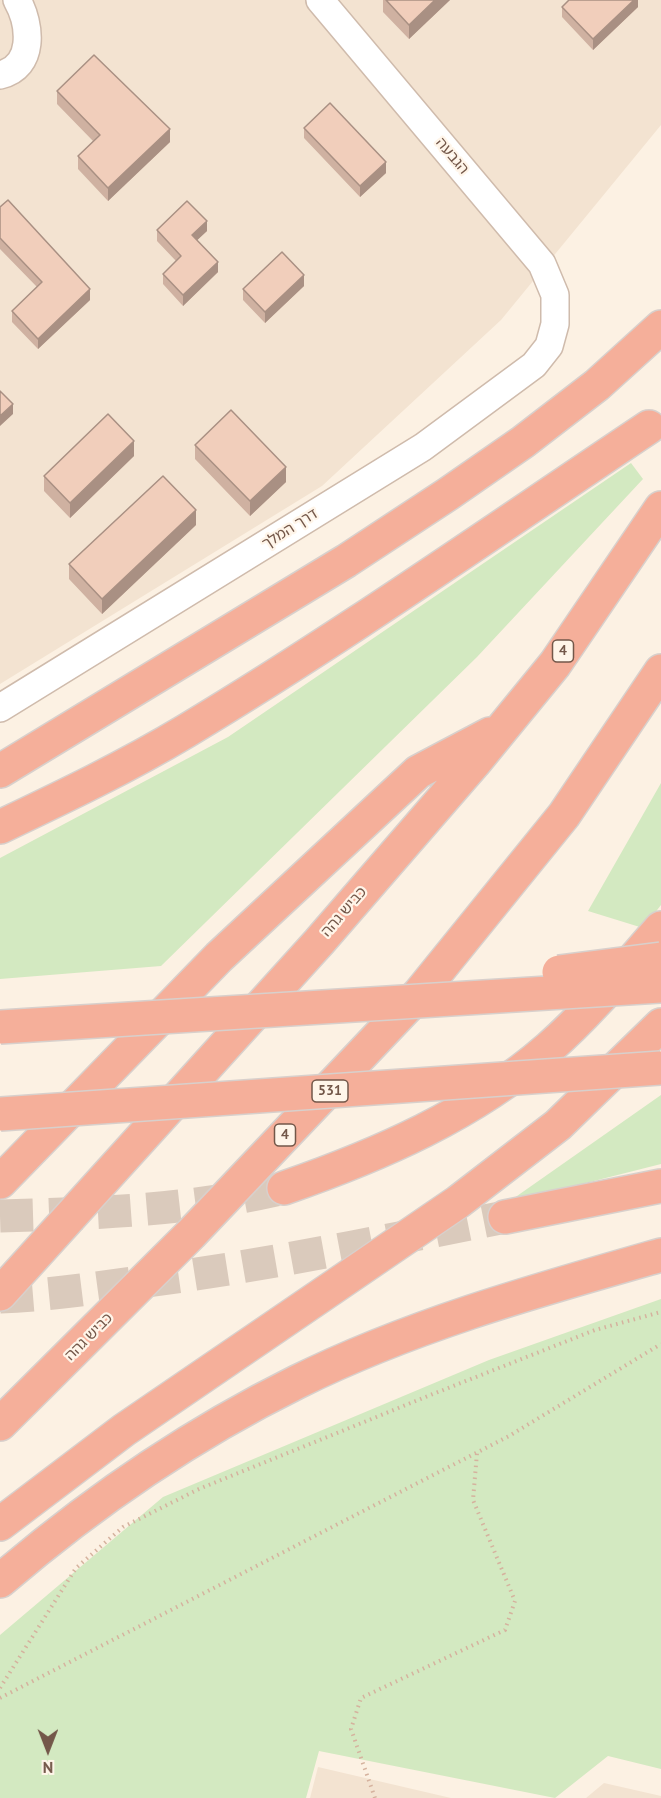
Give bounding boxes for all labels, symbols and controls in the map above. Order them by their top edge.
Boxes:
street label: הגבעה [432,134,472,178]
street label: דרך המלך [259,505,321,553]
road number: 4 [552,640,574,662]
street label: כביש גהה [317,883,371,941]
road number: 531 [312,1080,348,1102]
road number: 4 [274,1124,296,1146]
street label: כביש גהה [61,1309,117,1365]
north arrow [18,1720,78,1780]
text: N [43,1758,53,1778]

